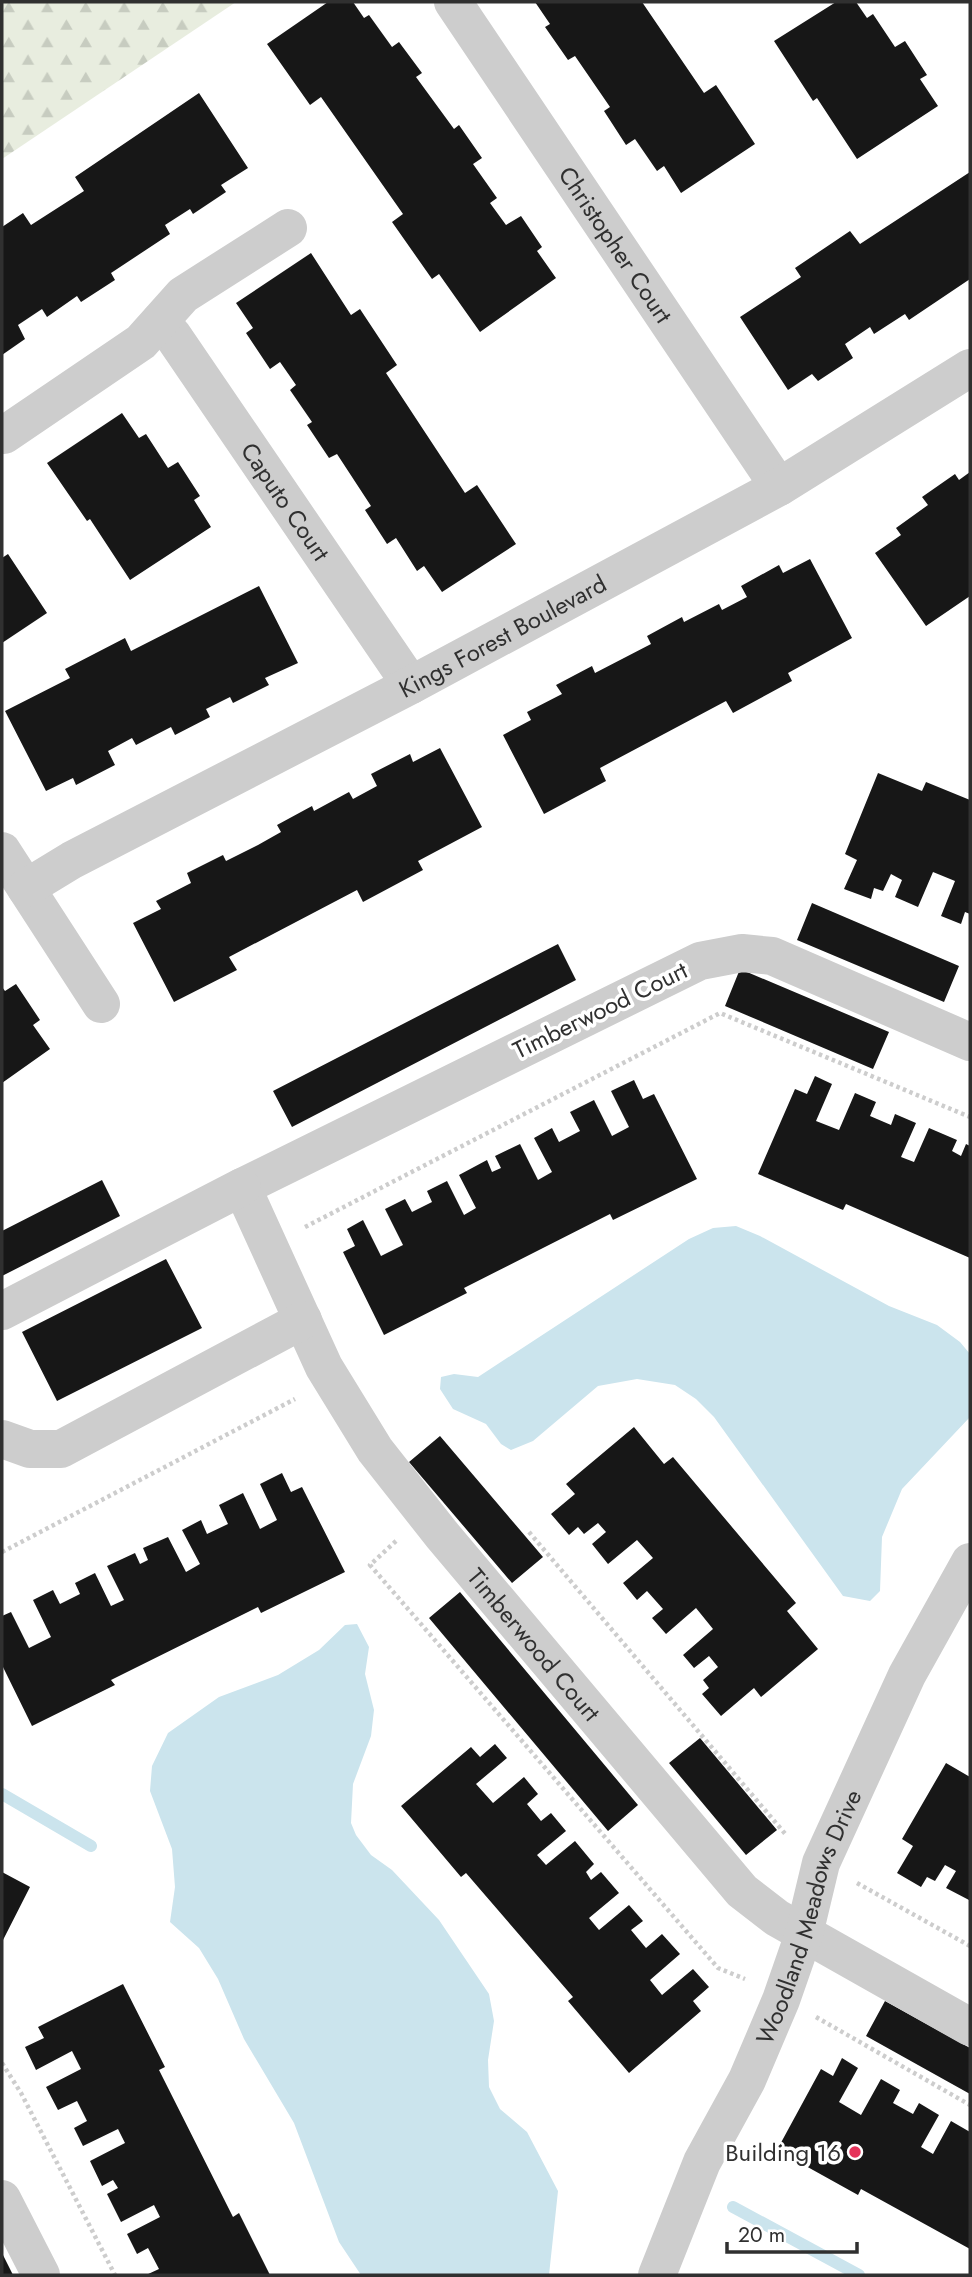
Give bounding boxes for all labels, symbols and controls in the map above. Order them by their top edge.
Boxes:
street label: Christopher Court [550,159,681,330]
street label: Caputo Court [233,435,339,568]
street label: Kings Forest Boulevard [392,566,612,706]
street label: Timberwood Court [507,952,693,1067]
street label: Timberwood Court [459,1560,609,1729]
street label: Woodland Meadows Drive [747,1784,870,2050]
place label: Building 16 [725,2135,841,2170]
marker: Building 16 [847,2144,863,2160]
scale bar [727,2210,856,2254]
text: 20 m [738,2220,785,2250]

